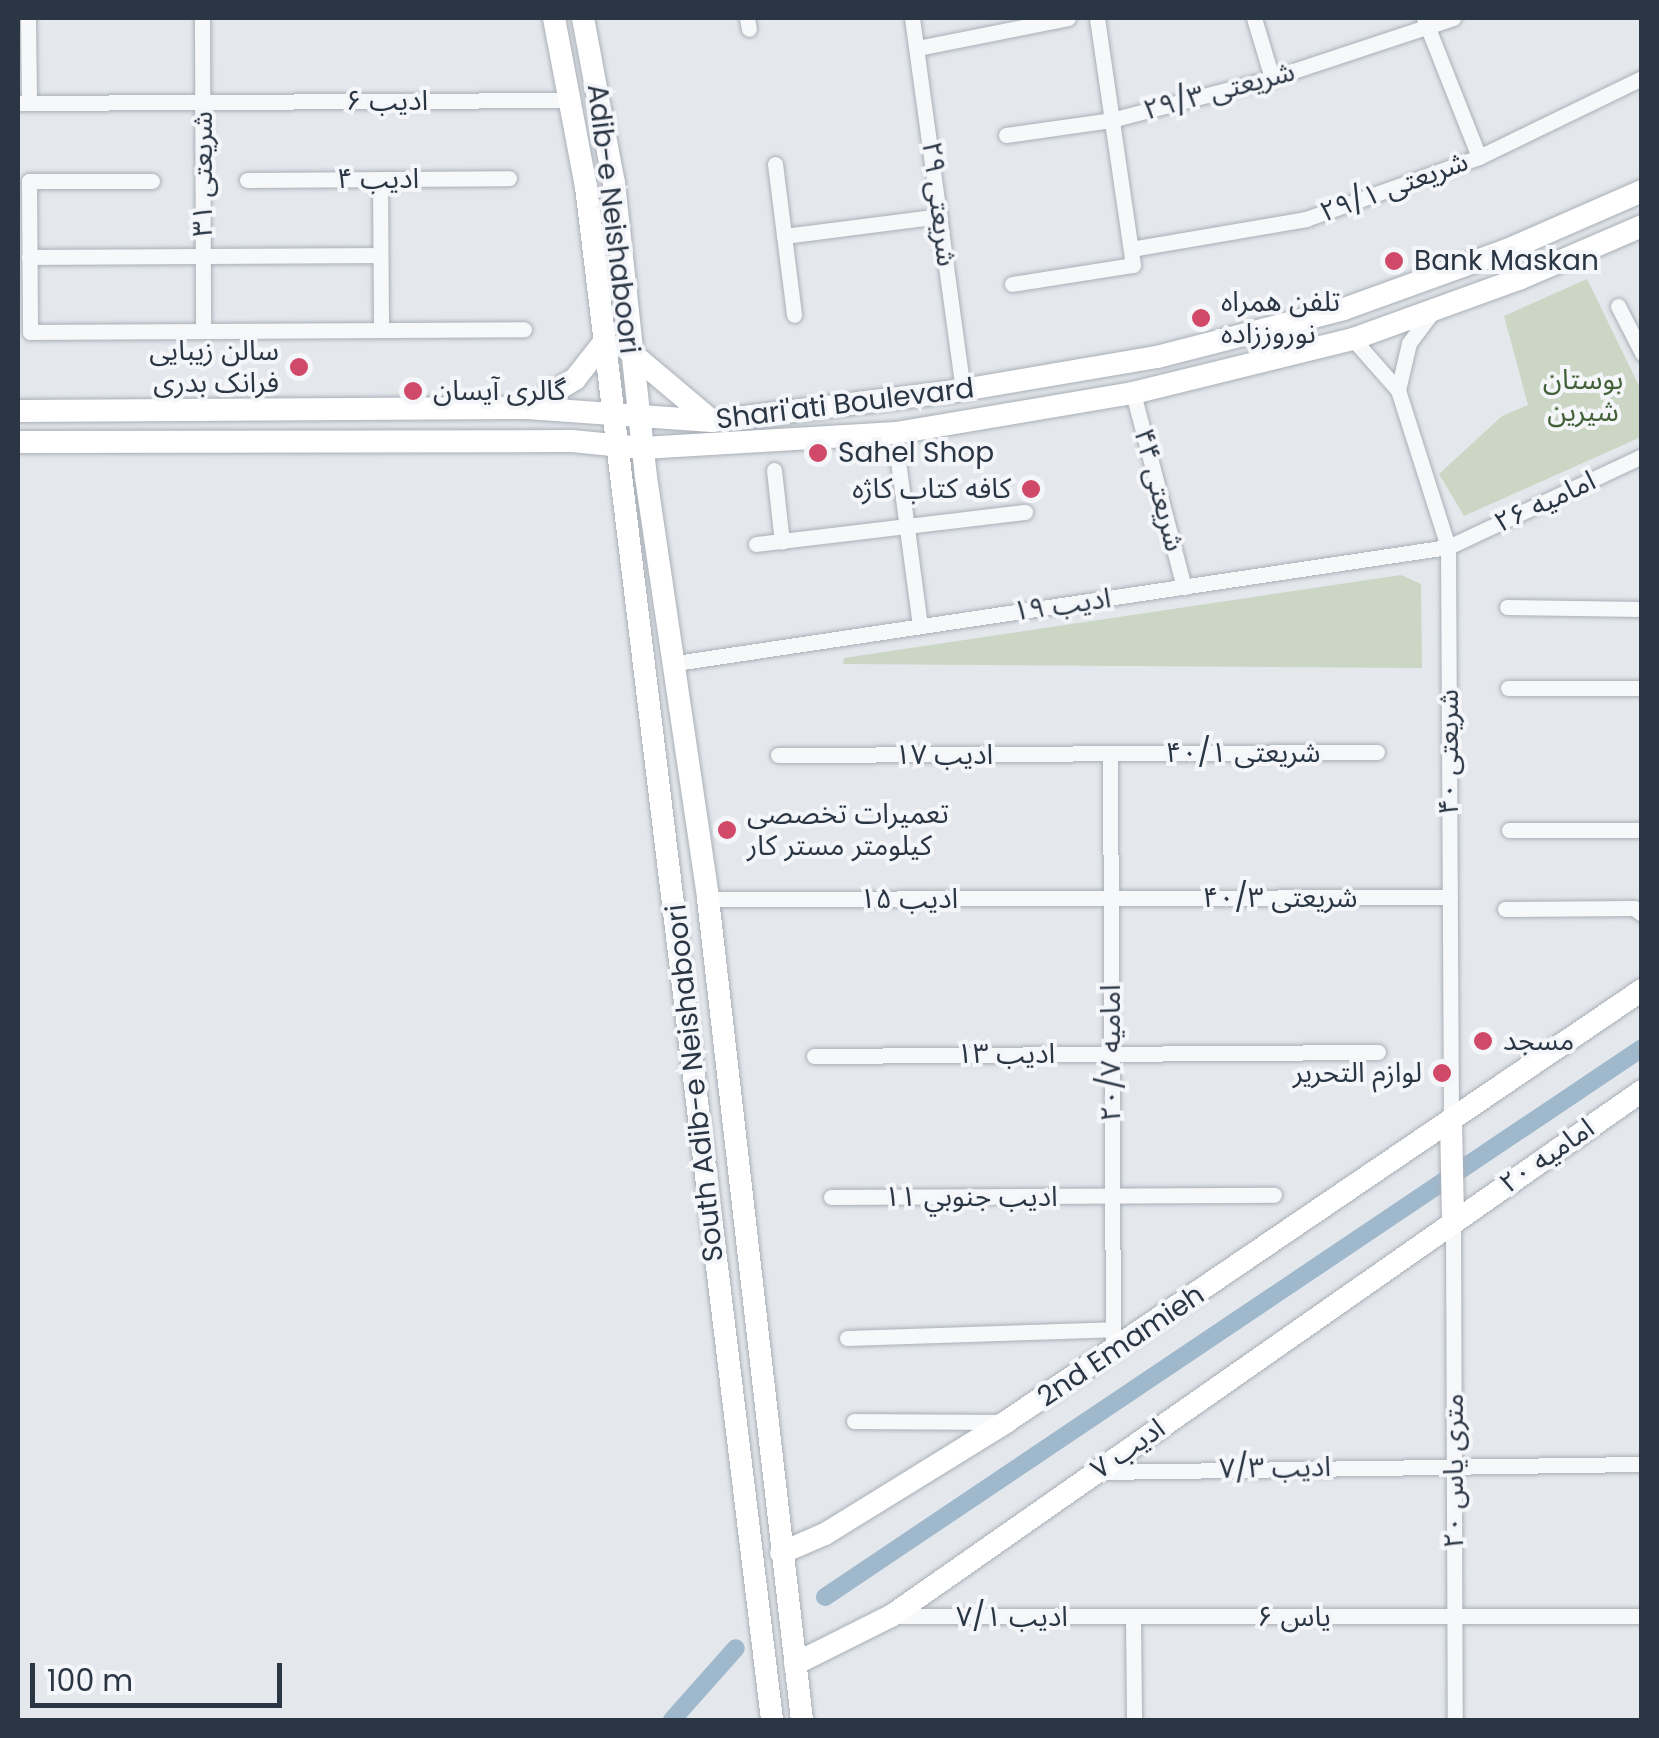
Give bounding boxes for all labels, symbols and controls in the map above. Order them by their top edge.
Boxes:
street label: شریعتی ۲۹/۳ [1140,55,1298,127]
street label: Adib-e Neishaboori [580,82,646,356]
street label: ادیب ۶ [346,84,428,118]
street label: شریعتی ۳۱ [186,111,220,237]
street label: شریعتی ۲۹ [915,140,963,268]
street label: شریعتی ۲۹/۱ [1315,145,1473,229]
street label: ادیب ۴ [337,162,419,196]
place label: Bank Maskan [1414,244,1599,278]
marker: Bank Maskan [1383,250,1405,272]
place label: تلفن همراه نوروززاده [1221,285,1340,351]
marker: تلفن همراه نوروززاده [1190,307,1212,329]
place label: سالن زیبایی فرانک بدری [149,334,279,400]
marker: سالن زیبایی فرانک بدری [288,356,310,378]
park label: بوستان شیرین [1543,363,1623,429]
street label: Shari'ati Boulevard [714,371,976,437]
place label: گالری آيسان [433,374,566,408]
marker: گالری آيسان [402,380,424,402]
street label: شریعتی ۴۴ [1127,425,1191,555]
place label: Sahel Shop [838,436,994,470]
marker: Sahel Shop [807,442,829,464]
street label: امامیه ۲۶ [1489,464,1601,540]
place label: کافه کتاب کاژه [852,472,1011,506]
marker: کافه کتاب کاژه [1020,478,1042,500]
street label: ادیب ۱۹ [1011,582,1113,628]
street label: شریعتی ۴۰ [1432,689,1466,815]
street label: شریعتی ۴۰/۱ [1165,736,1321,770]
street label: ادیب ۱۷ [895,738,993,772]
place label: تعمیرات تخصصی کیلومتر مستر کار [747,797,949,863]
marker: تعمیرات تخصصی کیلومتر مستر کار [716,819,738,841]
street label: شریعتی ۴۰/۳ [1202,881,1358,915]
street label: ادیب ۱۵ [860,882,958,916]
street label: South Adib-e Neishaboori [660,903,730,1263]
street label: امامیه ۲۰/۷ [1094,984,1128,1122]
place label: مسجد [1503,1024,1574,1058]
marker: مسجد [1472,1030,1494,1052]
street label: ادیب ۱۳ [957,1037,1055,1071]
place label: لوازم التحریر [1293,1056,1422,1090]
marker: لوازم التحریر [1431,1062,1453,1084]
street label: امامیه ۲۰ [1493,1111,1601,1201]
street label: ادیب جنوبي ١١ [884,1180,1058,1214]
street label: 2nd Emamieh [1031,1278,1211,1414]
street label: ۲۰ متری یاس [1437,1394,1471,1548]
street label: ادیب ۷ [1085,1412,1171,1486]
street label: ادیب ۷/۳ [1219,1450,1331,1486]
street label: ادیب ۷/۱ [956,1600,1068,1634]
street label: یاس ۶ [1257,1600,1331,1634]
scale bar [35,1643,288,1705]
text: 100 m [47,1659,133,1702]

